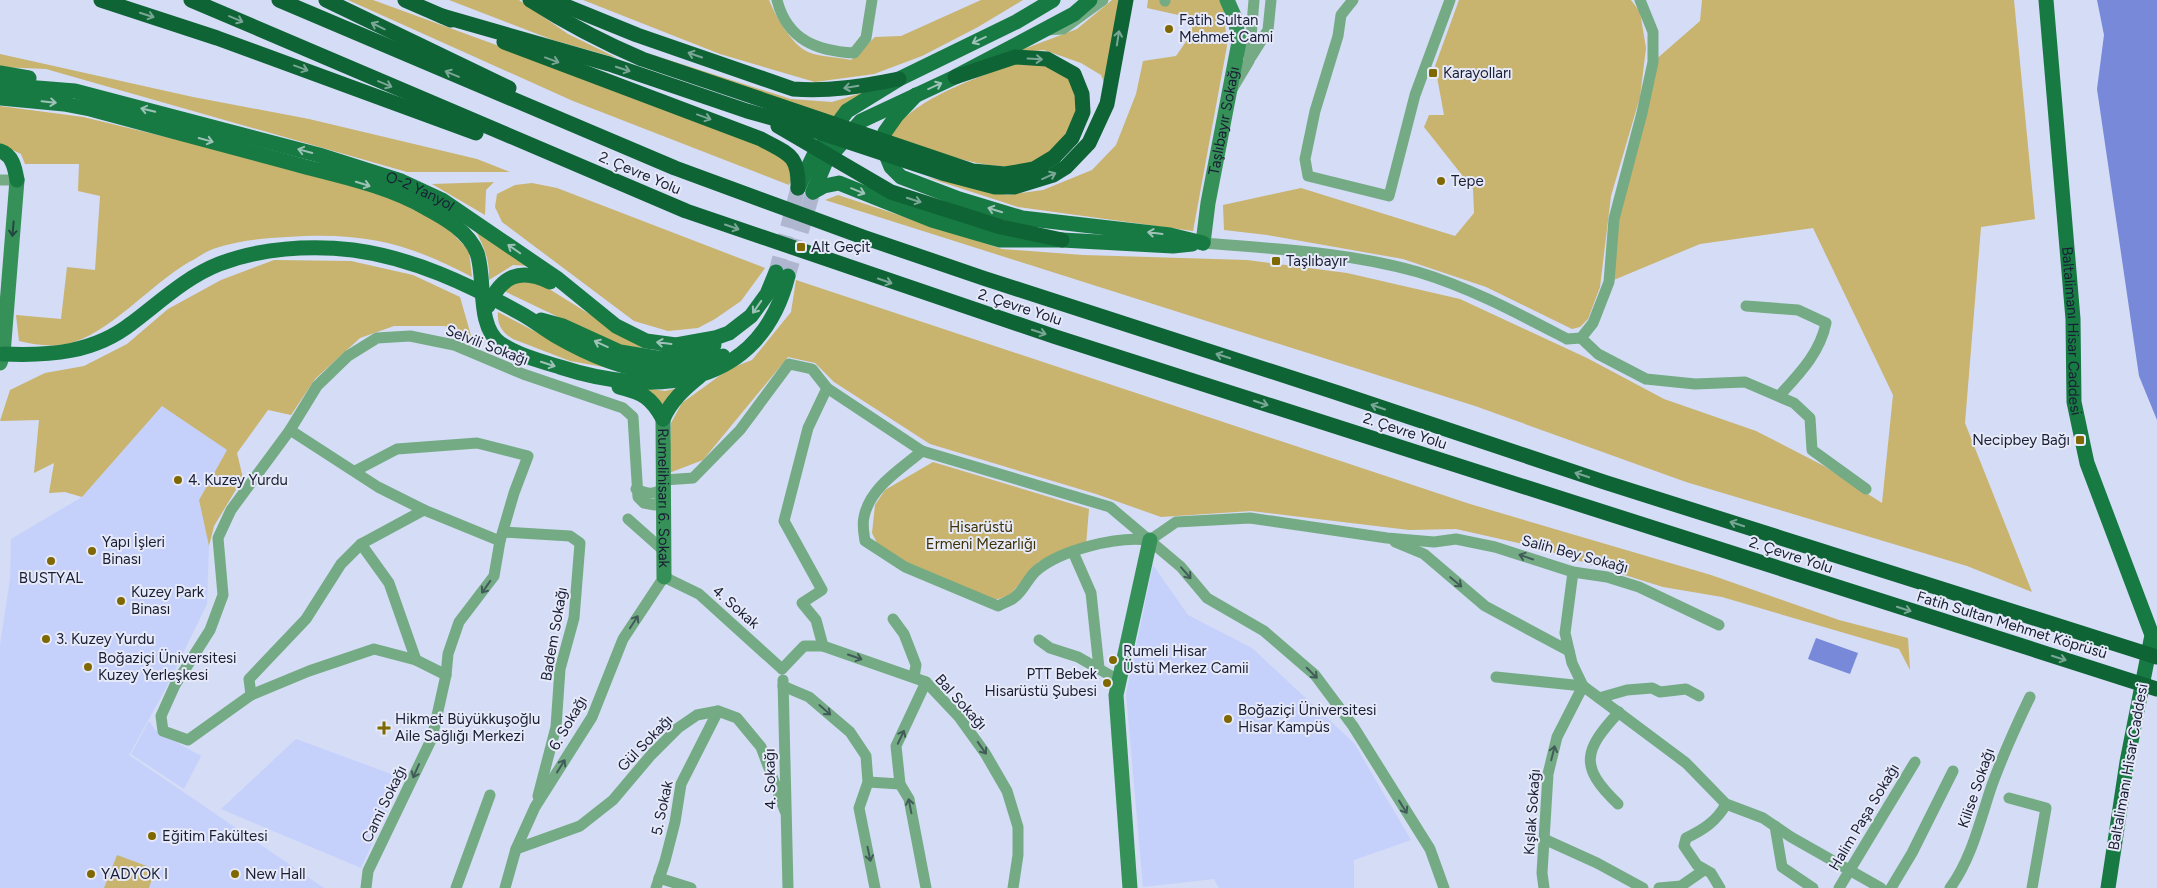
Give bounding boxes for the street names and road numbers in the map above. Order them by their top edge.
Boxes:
street label: Taşlıbayır Sokağı [1205,65,1243,177]
street label: 2. Çevre Yolu [596,148,684,198]
street label: O-2 Yanyol [384,168,458,215]
street label: Baltalimanı Hisar Caddesi [2058,246,2086,417]
street label: 2. Çevre Yolu [976,285,1064,329]
street label: Selvili Sokağı [443,321,531,369]
street label: 2. Çevre Yolu [1361,409,1449,453]
street label: Rumelihisarı 6. Sokak [654,428,673,569]
street label: Salih Bey Sokağı [1520,531,1630,577]
street label: 2. Çevre Yolu [1747,533,1835,577]
street label: 4. Sokak [709,582,764,633]
street label: Badem Sokağı [537,586,571,682]
street label: Fatih Sultan Mehmet Köprüsü [1915,587,2109,663]
street label: Bal Sokağı [931,670,991,734]
street label: Baltalimanı Hisar Caddesi [2104,682,2152,852]
street label: 6. Sokağı [545,692,591,754]
street label: Gül Sokağı [614,711,676,775]
street label: Kilise Sokağı [1954,746,1998,830]
street label: 4. Sokağı [760,748,780,810]
street label: Halim Paşa Sokağı [1825,760,1903,874]
street label: Cami Sokağı [358,763,410,845]
street label: Kışlak Sokağı [1520,768,1544,856]
street label: 5. Sokak [647,778,677,837]

